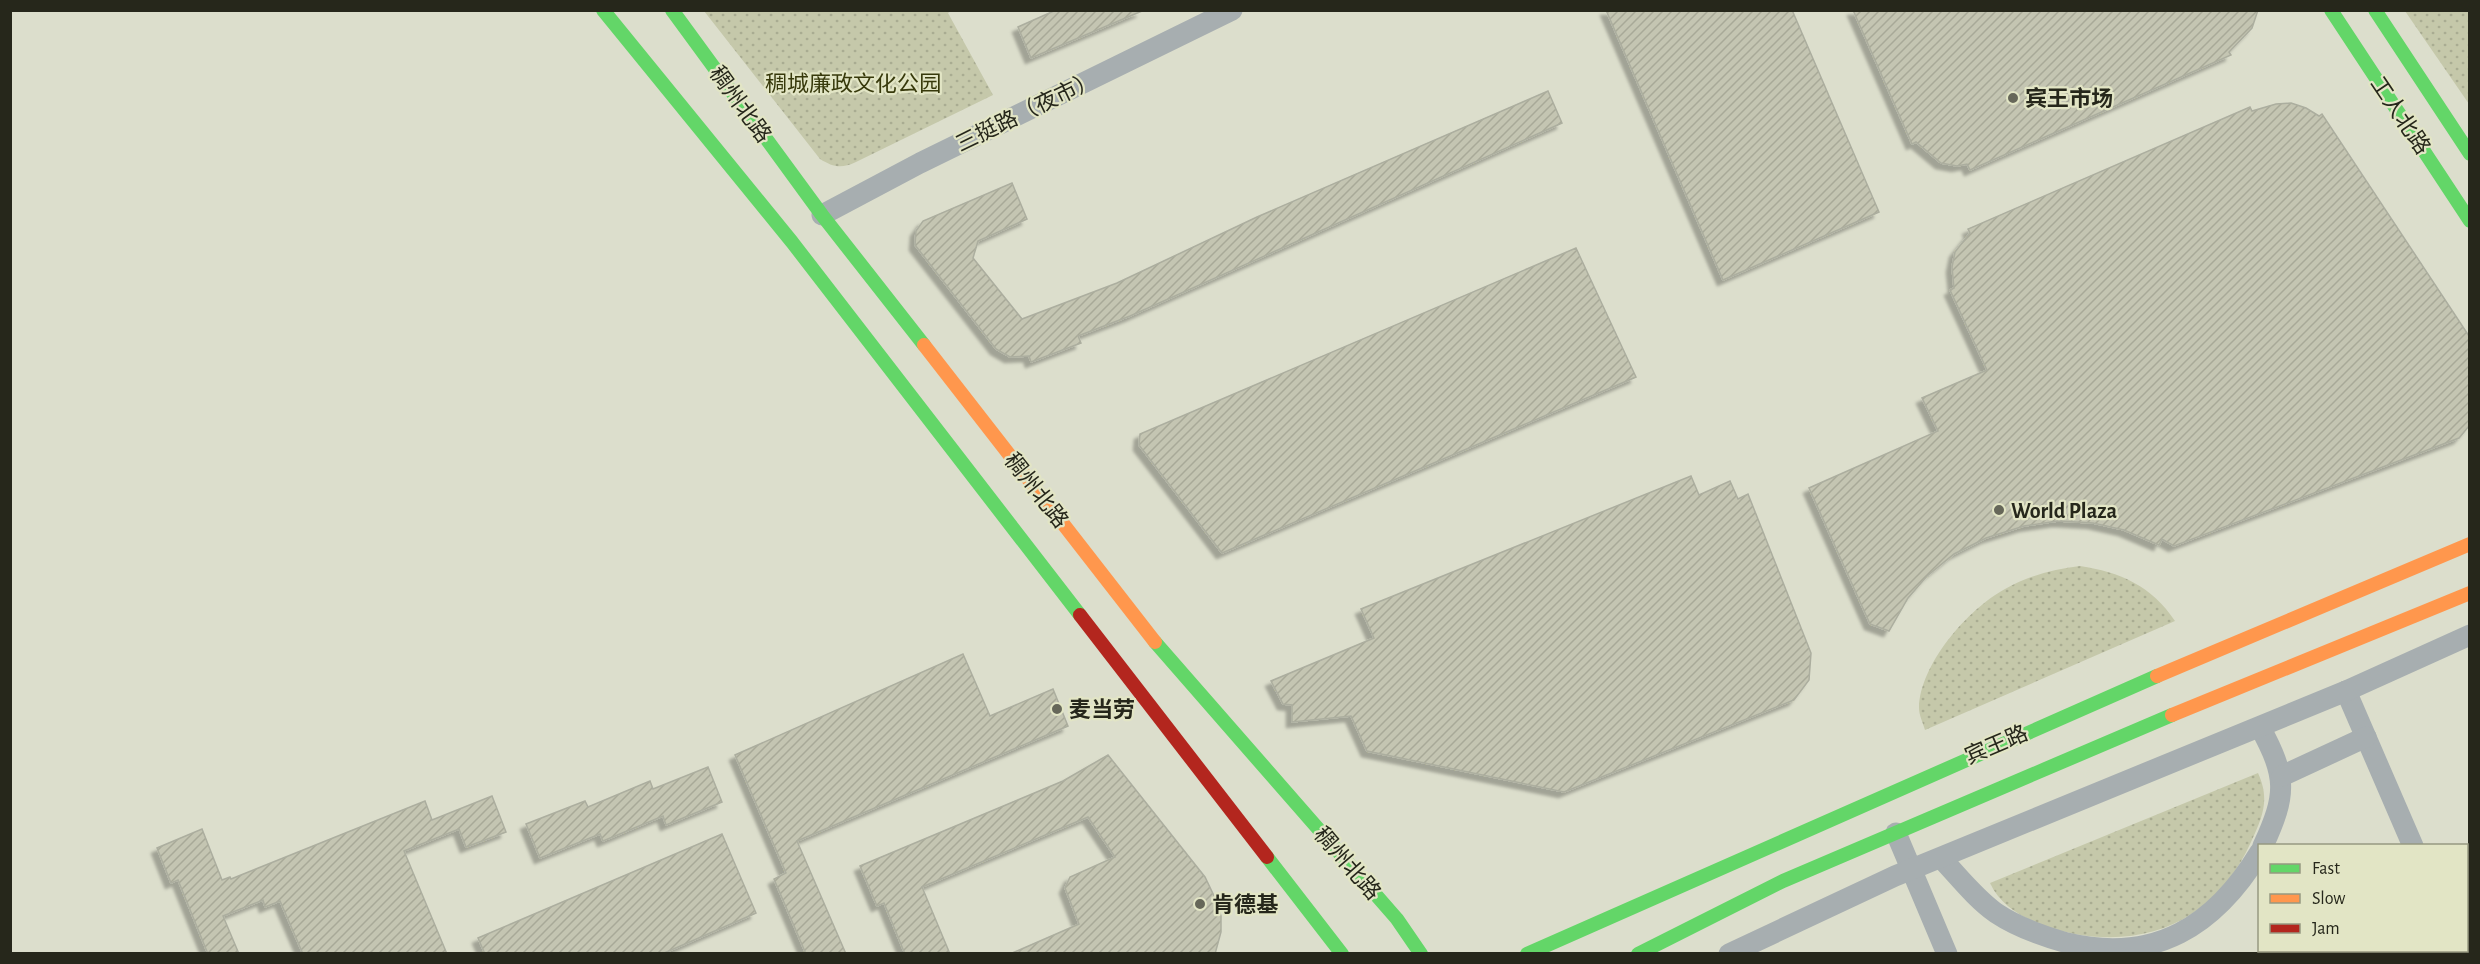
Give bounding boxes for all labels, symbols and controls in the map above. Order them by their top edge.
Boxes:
street label: 稠州北路 [705,62,776,147]
street label: 三挺路（夜市） [952,67,1100,156]
park label: 稠城廉政文化公园 [765,72,941,95]
street label: 工人北路 [2366,72,2435,158]
place label: 宾王市场 [2025,87,2113,110]
marker: 宾王市场 [2006,91,2020,105]
street label: 稠州北路 [1000,449,1073,532]
place label: World Plaza [2011,500,2118,522]
marker: World Plaza [1992,503,2006,517]
place label: 麦当劳 [1069,698,1135,721]
marker: 麦当劳 [1050,702,1064,716]
street label: 宾王路 [1961,721,2031,768]
street label: 稠州北路 [1310,823,1385,904]
legend [2258,844,2468,952]
text: Fast [2312,860,2340,878]
text: Slow [2312,890,2345,908]
place label: 肯德基 [1212,893,1278,916]
marker: 肯德基 [1193,897,1207,911]
text: Jam [2312,920,2340,938]

